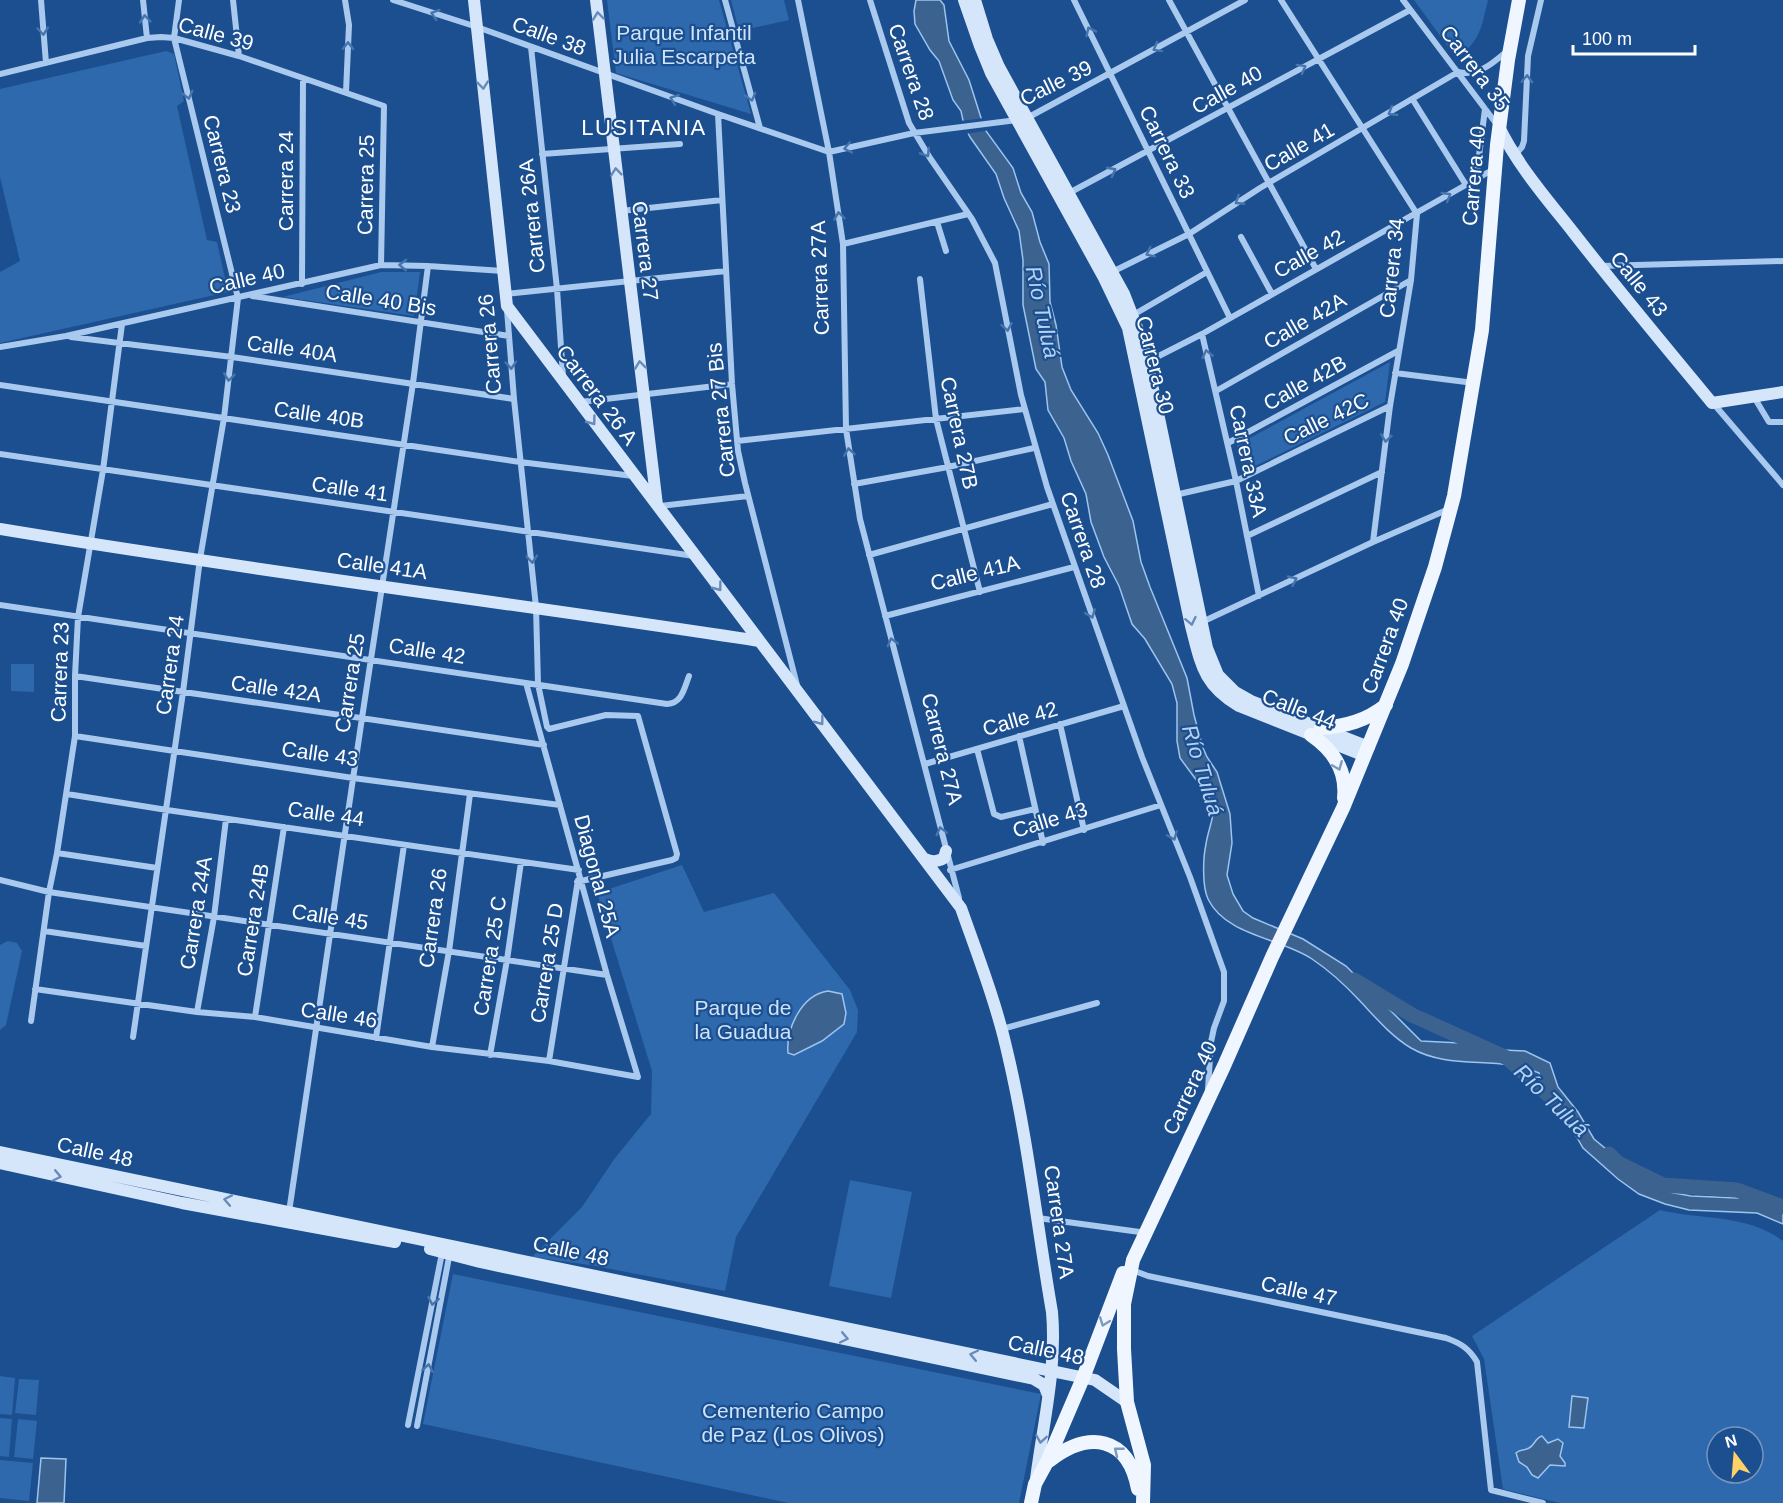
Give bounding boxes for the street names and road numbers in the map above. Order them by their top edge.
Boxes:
street label: Calle 39 [176,12,256,55]
street label: Calle 38 [509,12,589,60]
street label: Carrera 28 [884,21,939,123]
street label: Carrera 35 [1436,21,1515,115]
street label: Calle 39 [1016,55,1095,110]
street label: Calle 40 [1187,61,1266,118]
street label: Carrera 33 [1135,102,1200,202]
street label: Carrera 23 [199,112,246,215]
street label: Calle 41 [1260,117,1338,176]
street label: Carrera 40 [1458,125,1489,227]
street label: Carrera 24 [274,130,297,231]
street label: Carrera 25 [353,135,378,235]
street label: Carrera 26A [514,158,549,274]
street label: Carrera 27 [628,200,663,302]
street label: Carrera 34 [1375,217,1408,319]
street label: Carrera 27A [806,220,833,336]
street label: Calle 42 [1269,225,1348,282]
street label: Calle 43 [1606,247,1673,321]
street label: Calle 40 [207,259,287,298]
street label: Calle 40 Bis [324,279,438,320]
street label: Calle 42A [1260,288,1350,353]
street label: Carrera 26 [474,293,505,395]
street label: Carrera 30 [1132,313,1179,416]
street label: Calle 40A [245,331,339,366]
street label: Carrera 26 A [552,340,642,449]
street label: Carrera 27 Bis [702,342,739,479]
street label: Calle 42B [1259,350,1350,415]
street label: Carrera 27B [936,375,983,491]
street label: Calle 42C [1279,388,1372,449]
street label: Calle 40B [272,397,366,432]
street label: Carrera 33A [1225,403,1272,519]
street label: Calle 41 [310,472,390,505]
street label: Carrera 28 [1056,489,1111,591]
street label: Calle 41A [335,548,429,583]
street label: Calle 41A [928,550,1022,595]
street label: Carrera 40 [1357,595,1413,697]
street label: Carrera 24 [151,613,188,716]
street label: Carrera 23 [46,621,73,723]
street label: Carrera 25 [330,632,369,734]
street label: Calle 42 [387,633,467,668]
street label: Calle 42A [229,671,323,706]
street label: Calle 44 [1259,684,1340,733]
street label: Carrera 27A [917,691,967,807]
street label: Calle 42 [980,697,1060,740]
street label: Calle 43 [280,737,360,770]
street label: Calle 44 [286,797,366,830]
street label: Calle 43 [1010,797,1090,842]
street label: Diagonal 25A [570,812,625,940]
street label: Carrera 24A [175,855,216,971]
street label: Carrera 24B [232,862,273,978]
street label: Carrera 26 [414,867,451,969]
street label: Carrera 25 C [469,894,510,1018]
street label: Calle 45 [290,899,370,934]
street label: Carrera 25 D [526,901,567,1025]
street label: Calle 46 [299,997,379,1032]
street label: Carrera 40 [1158,1037,1221,1138]
street label: Calle 48 [55,1132,135,1171]
street label: Carrera 27A [1040,1164,1079,1280]
street label: Calle 48 [531,1231,611,1270]
street label: Calle 47 [1259,1271,1339,1310]
street label: Calle 48 [1006,1330,1086,1369]

